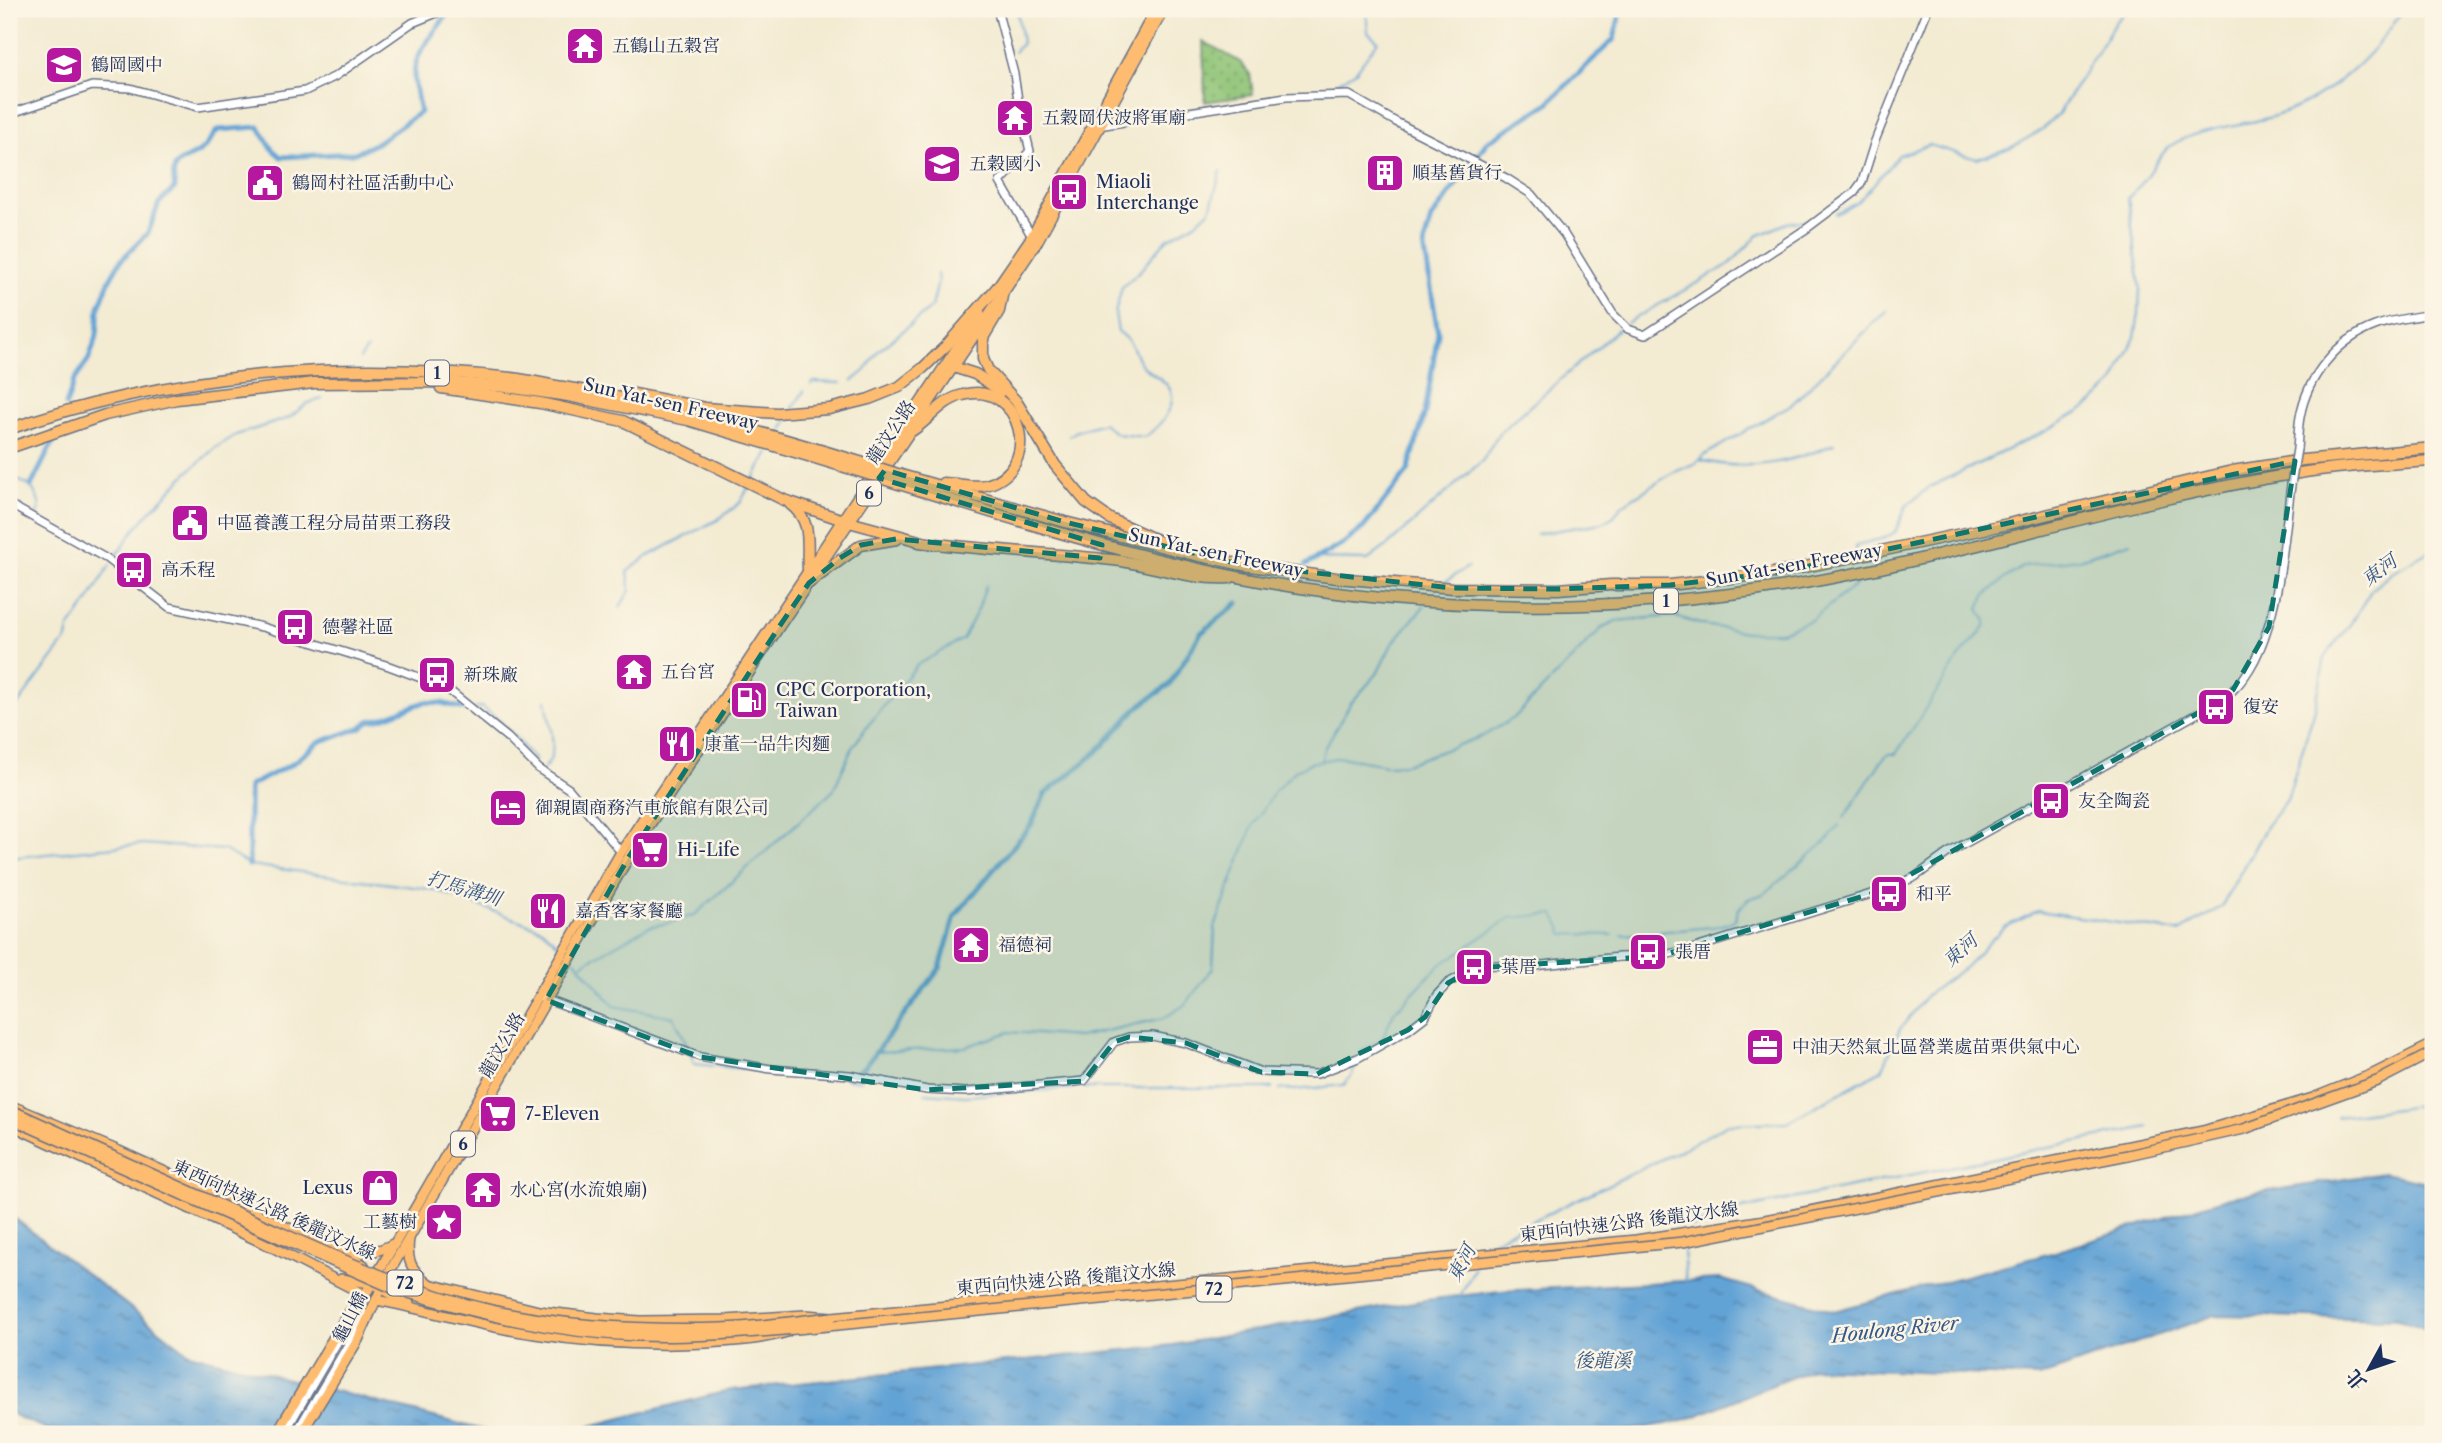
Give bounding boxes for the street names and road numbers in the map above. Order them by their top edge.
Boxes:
road number: 1 [425,360,449,386]
street label: Sun Yat-sen Freeway [581,373,761,435]
street label: 龍汶公路 [862,396,920,468]
road number: 6 [857,480,881,506]
street label: Sun Yat-sen Freeway [1126,524,1307,583]
street label: Sun Yat-sen Freeway [1704,538,1885,591]
road number: 1 [1654,588,1678,614]
street label: 龍汶公路 [474,1008,530,1082]
road number: 6 [451,1132,475,1156]
street label: 東西向快速公路 後龍汶水線 [169,1155,379,1265]
street label: 東西向快速公路 後龍汶水線 [1518,1198,1740,1246]
street label: 東西向快速公路 後龍汶水線 [955,1258,1177,1300]
road number: 72 [388,1270,422,1296]
road number: 72 [1196,1276,1232,1302]
street label: 龜山橋 [328,1288,372,1346]

